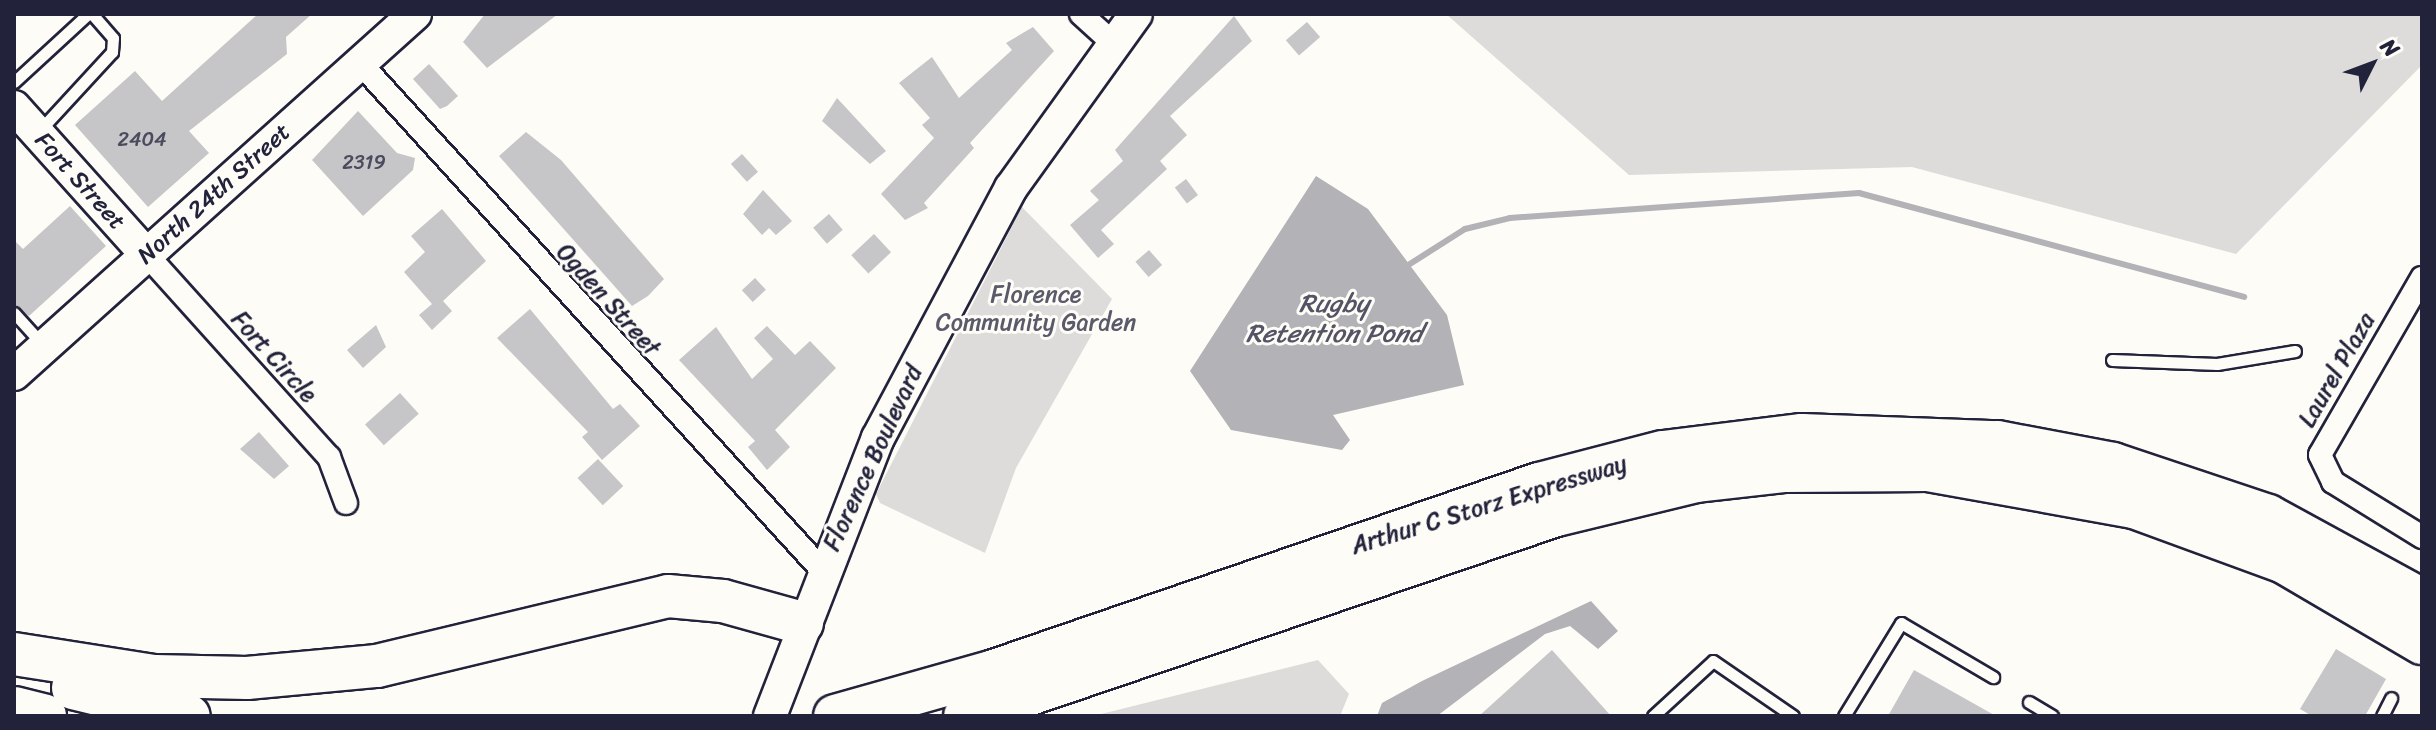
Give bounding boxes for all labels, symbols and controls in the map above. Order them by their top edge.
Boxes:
north arrow [2332,24,2412,104]
text: N [2371,29,2410,66]
street label: North 24th Street [132,118,296,270]
street label: Fort Street [29,126,131,236]
house number: 2404 [117,127,167,151]
house number: 2319 [342,150,386,174]
street label: Ogden Street [550,238,666,362]
park label: Florence Community Garden [936,281,1136,337]
water label: Rugby Retention Pond [1246,288,1422,350]
street label: Fort Circle [225,305,323,409]
street label: Laurel Plaza [2293,308,2381,432]
street label: Florence Boulevard [817,361,929,555]
street label: Arthur C Storz Expressway [1347,449,1631,561]

